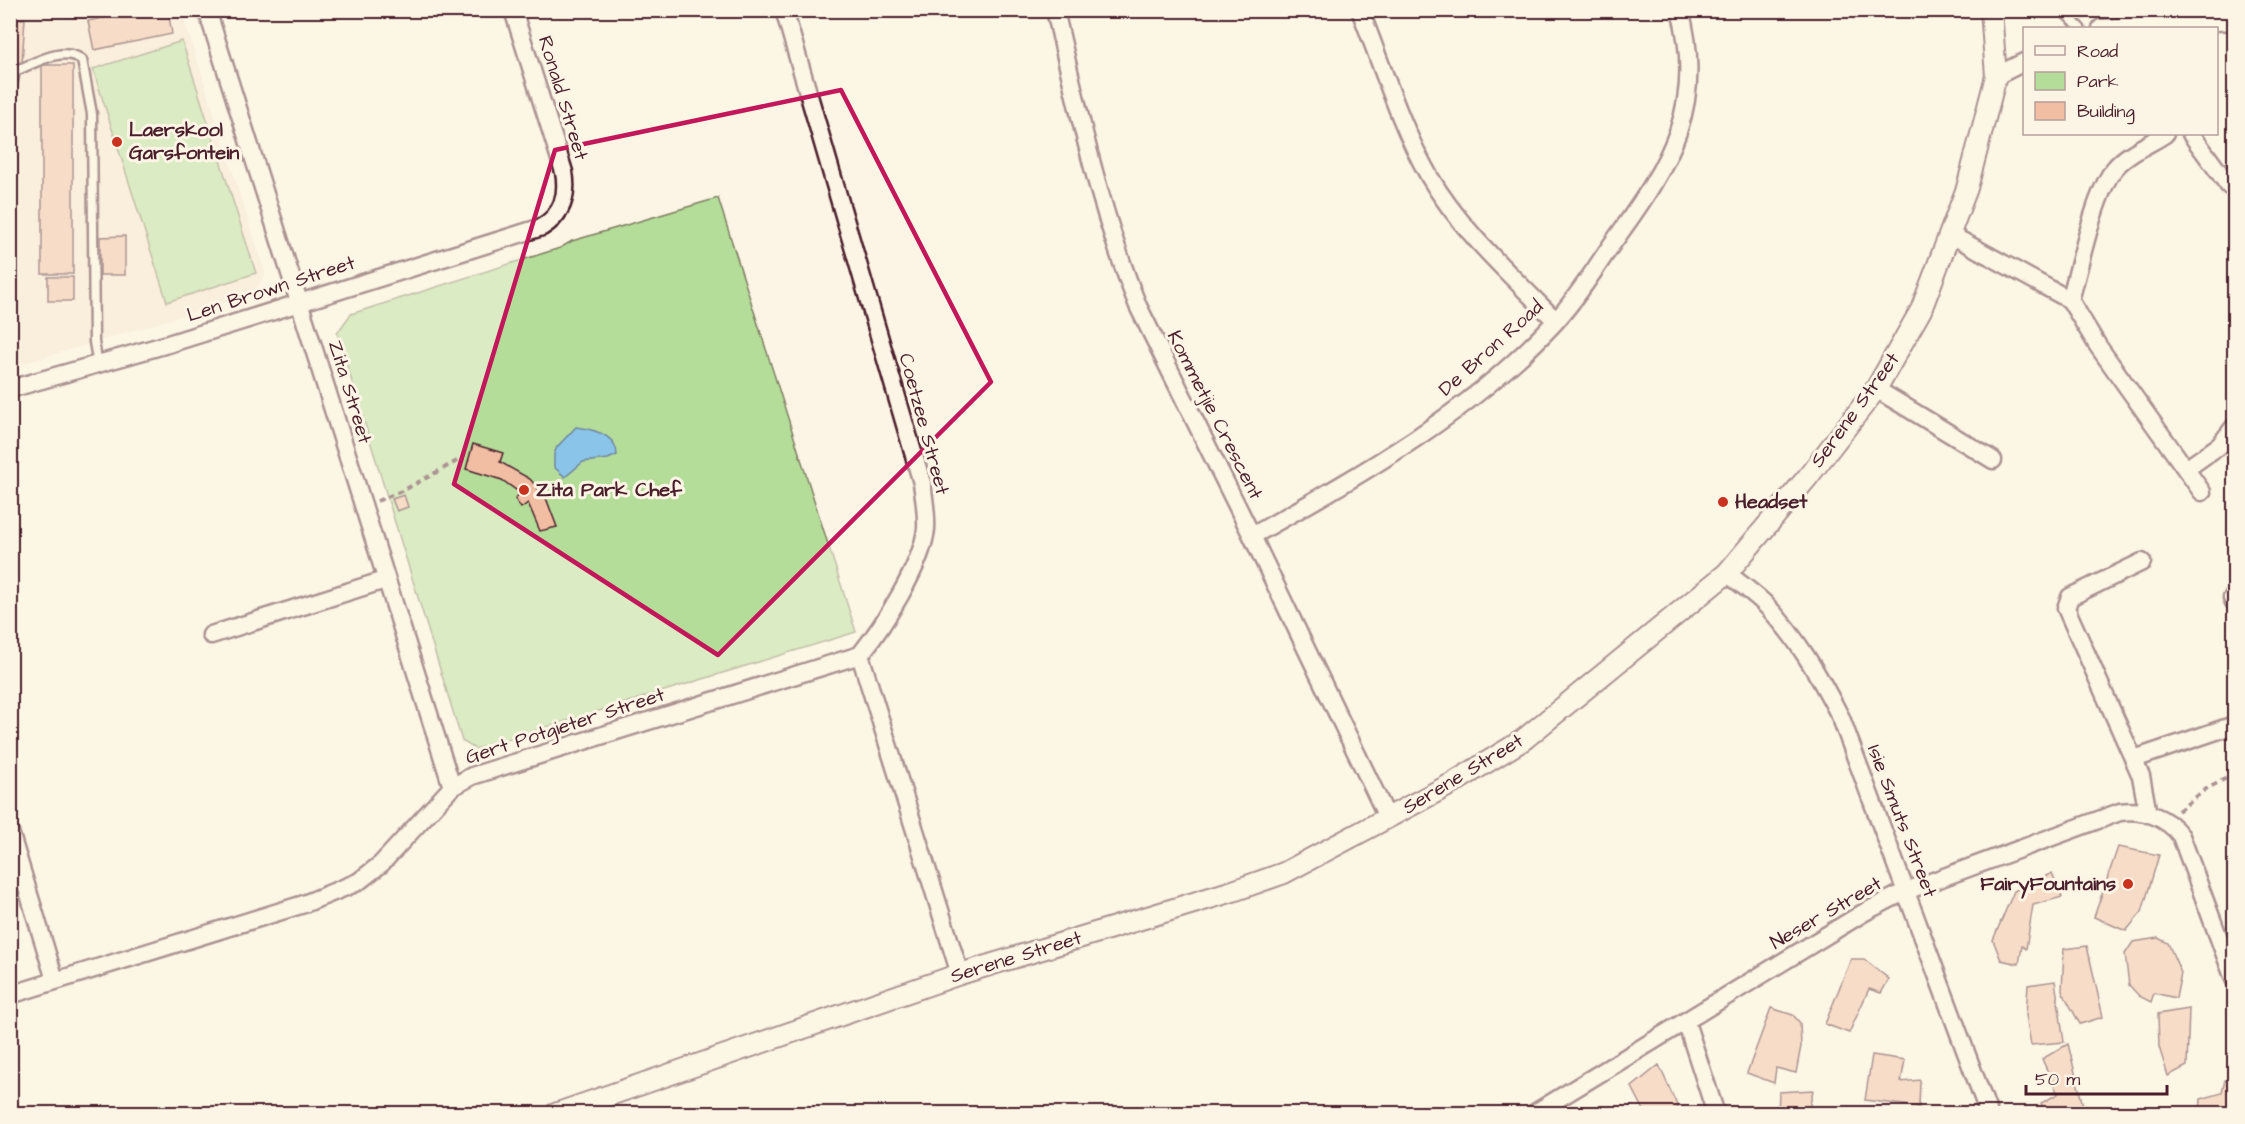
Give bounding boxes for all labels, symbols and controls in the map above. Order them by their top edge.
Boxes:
legend [2023,27,2218,135]
street label: Ronald Street [531,32,595,164]
text: Road [2077,39,2118,64]
text: Park [2077,69,2119,94]
text: Building [2077,99,2135,125]
place label: Laerskool Garsfontein [129,116,239,167]
marker: Laerskool Garsfontein [110,135,124,149]
street label: Len Brown Street [183,249,359,329]
street label: De Bron Road [1432,293,1550,403]
street label: Kommetjie Crescent [1160,326,1270,504]
street label: Zita Street [321,337,379,447]
street label: Serene Street [1804,347,1906,473]
street label: Coetzee Street [892,350,956,498]
place label: Zita Park Chef [536,476,683,504]
marker: Zita Park Chef [517,483,531,497]
place label: Headset [1735,488,1808,516]
marker: Headset [1716,495,1730,509]
street label: Gert Potgieter Street [462,681,668,772]
street label: Serene Street [1397,727,1529,821]
street label: Isie Smuts Street [1860,741,1944,901]
street label: Neser Street [1765,870,1887,956]
place label: FairyFountains [1980,870,2116,899]
marker: FairyFountains [2121,877,2135,891]
street label: Serene Street [947,924,1085,990]
scale bar [2026,1058,2167,1096]
text: 50 m [2035,1067,2080,1092]

